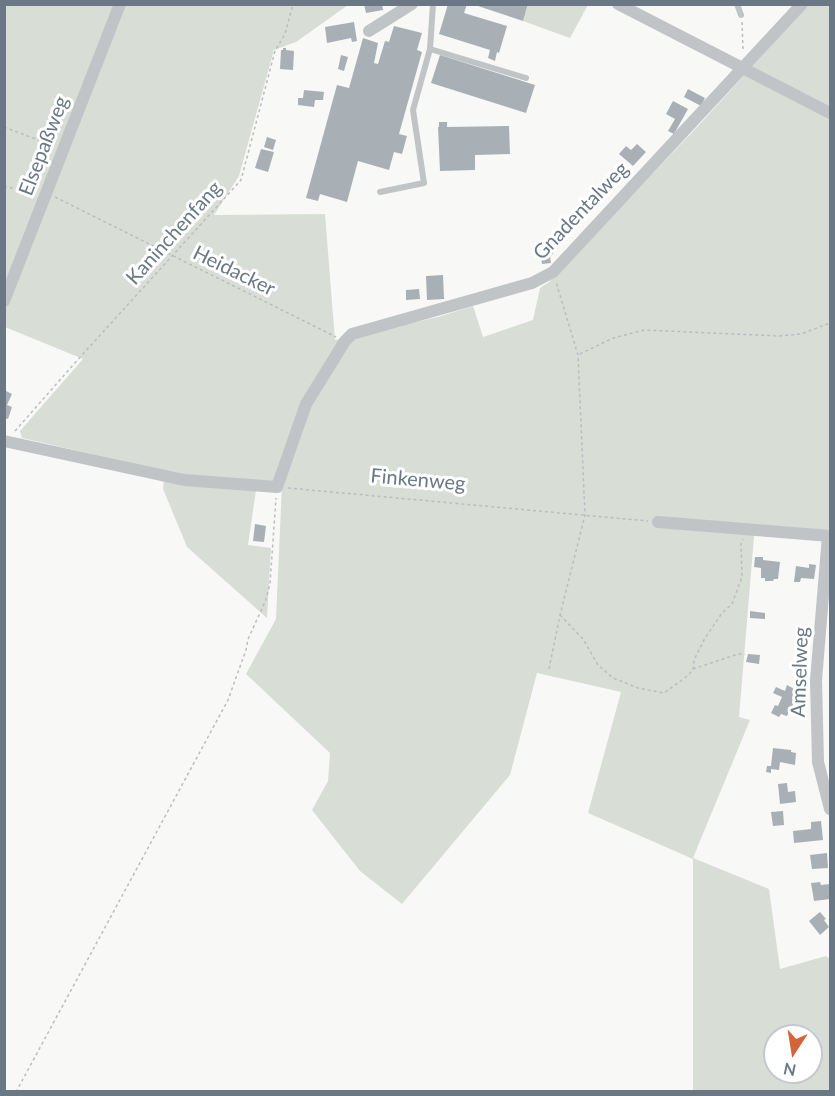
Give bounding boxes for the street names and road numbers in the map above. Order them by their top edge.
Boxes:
street label: Elsepaßweg [14,93,74,199]
street label: Gnadentalweg [528,157,634,265]
street label: Kaninchenfang [121,176,227,290]
street label: Heidacker [189,241,279,301]
street label: Finkenweg [370,464,466,496]
street label: Amselweg [786,626,814,718]

